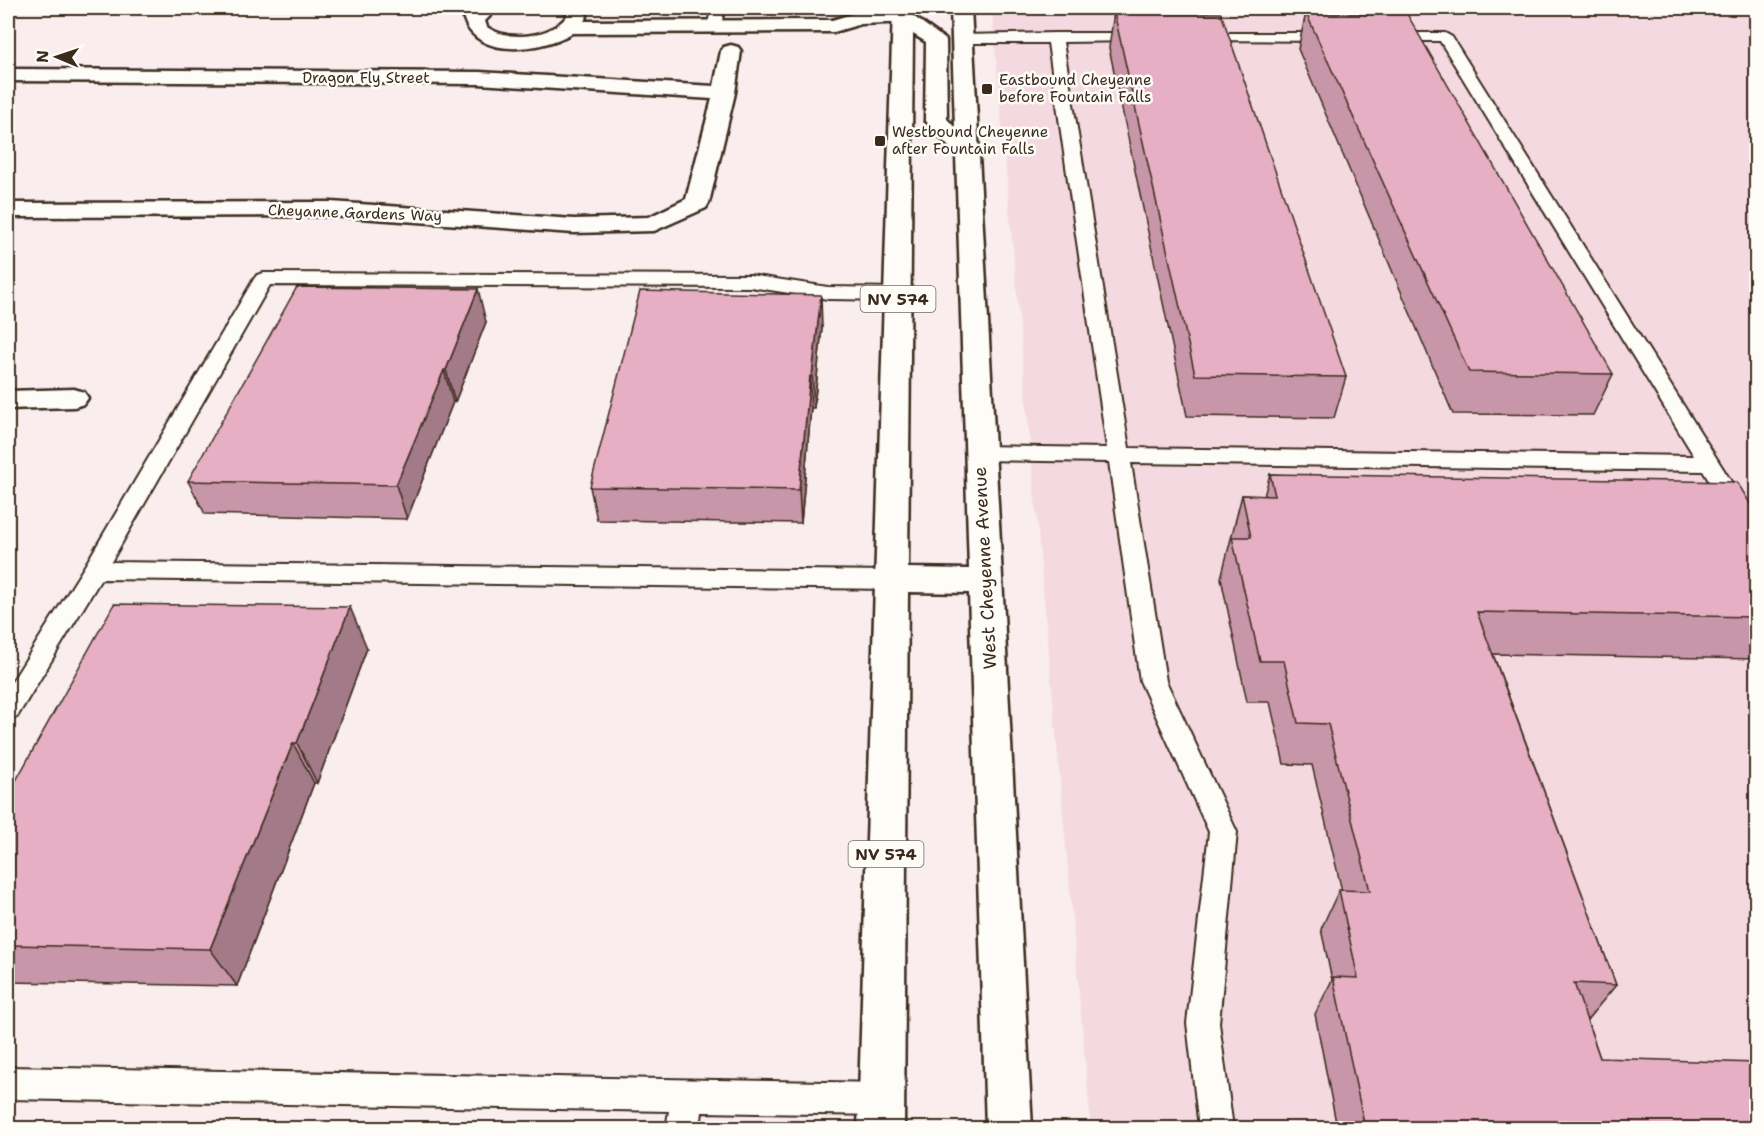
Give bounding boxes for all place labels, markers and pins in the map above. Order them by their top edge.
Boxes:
place label: Eastbound Cheyenne before Fountain Falls [999,70,1151,107]
marker: Eastbound Cheyenne before Fountain Falls [980,82,994,96]
place label: Westbound Cheyenne after Fountain Falls [892,122,1048,159]
marker: Westbound Cheyenne after Fountain Falls [873,134,887,148]

